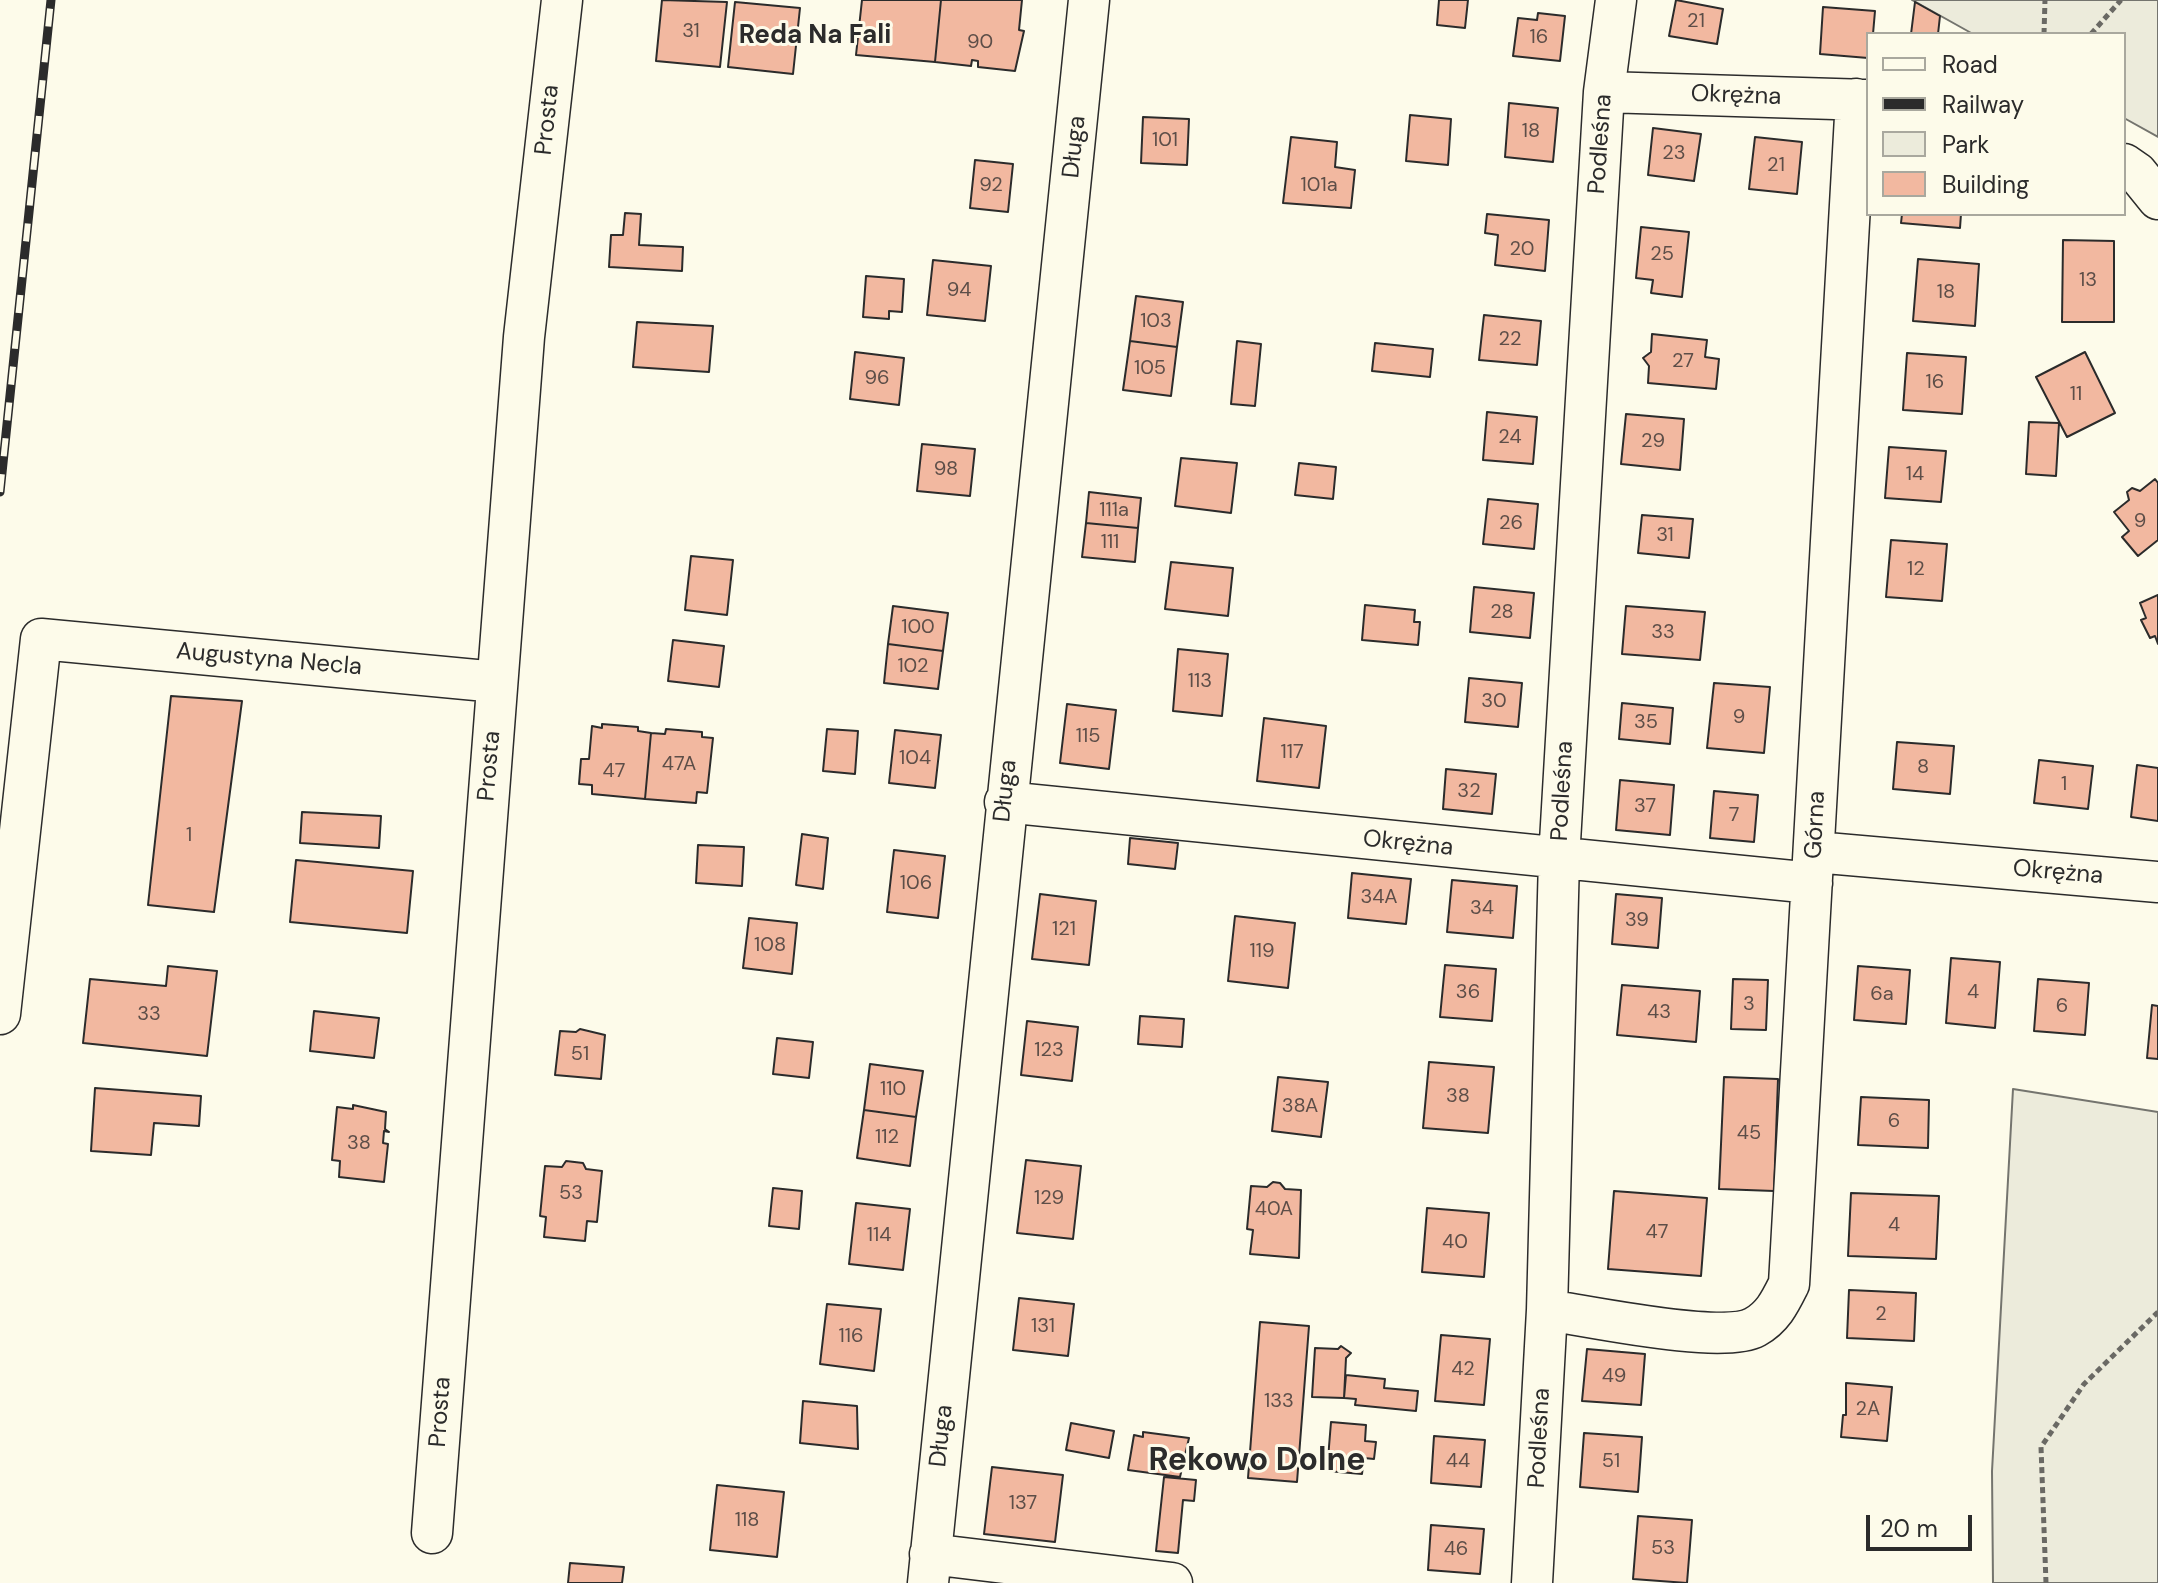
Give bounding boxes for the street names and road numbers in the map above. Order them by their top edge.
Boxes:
street label: Okrężna [1690,80,1782,112]
street label: Prosta [530,83,566,157]
street label: Podleśna [1583,93,1619,195]
street label: Długa [1057,114,1093,180]
street label: Augustyna Necla [175,638,363,682]
street label: Prosta [473,730,507,802]
street label: Podleśna [1546,740,1580,842]
street label: Długa [988,758,1024,824]
street label: Górna [1800,790,1832,860]
street label: Okrężna [1361,825,1455,863]
street label: Okrężna [2012,855,2104,891]
street label: Prosta [424,1376,458,1448]
street label: Podleśna [1523,1387,1557,1489]
street label: Długa [924,1403,960,1469]

